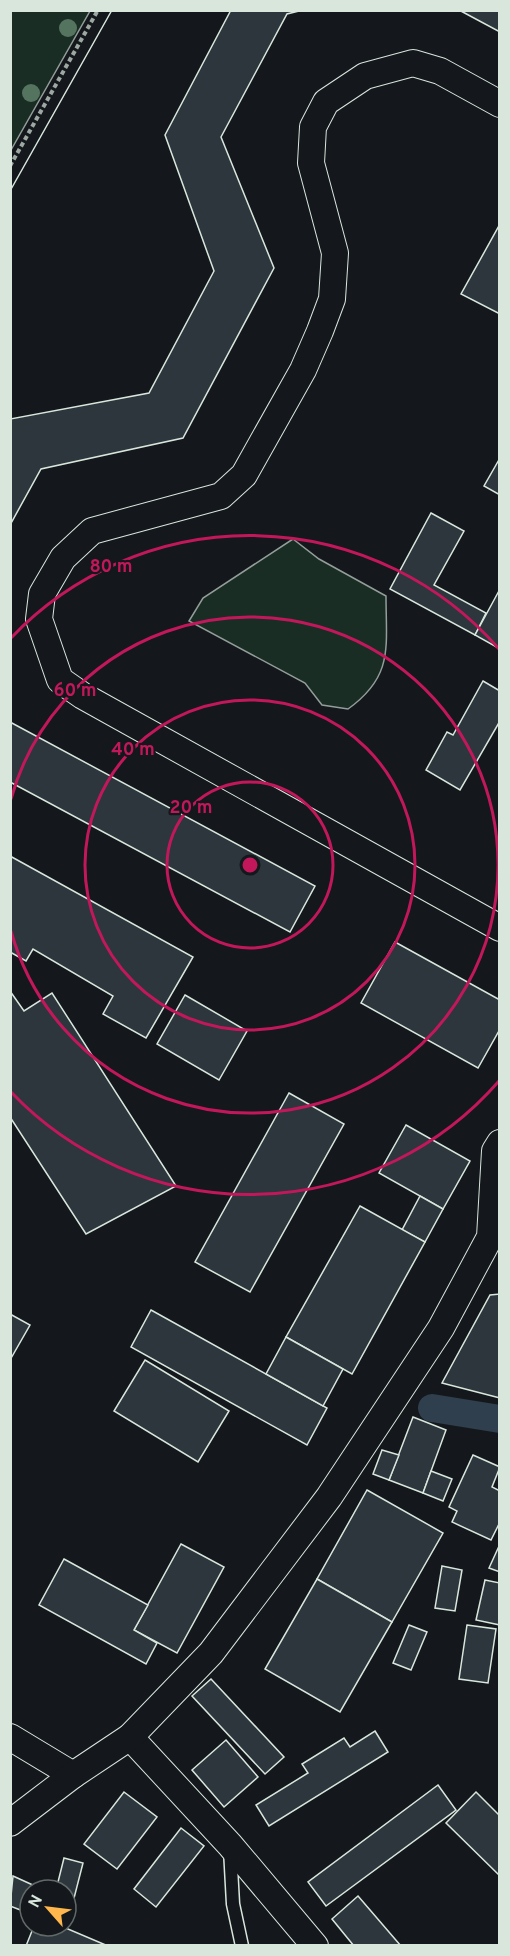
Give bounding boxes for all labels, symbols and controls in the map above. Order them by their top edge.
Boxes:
text: 80 m [89,556,133,579]
text: 60 m [53,680,97,703]
text: 40 m [111,739,155,762]
text: 20 m [169,797,213,820]
centre of rings [240,855,260,875]
north arrow [18,1878,78,1938]
text: N [25,1892,48,1912]

